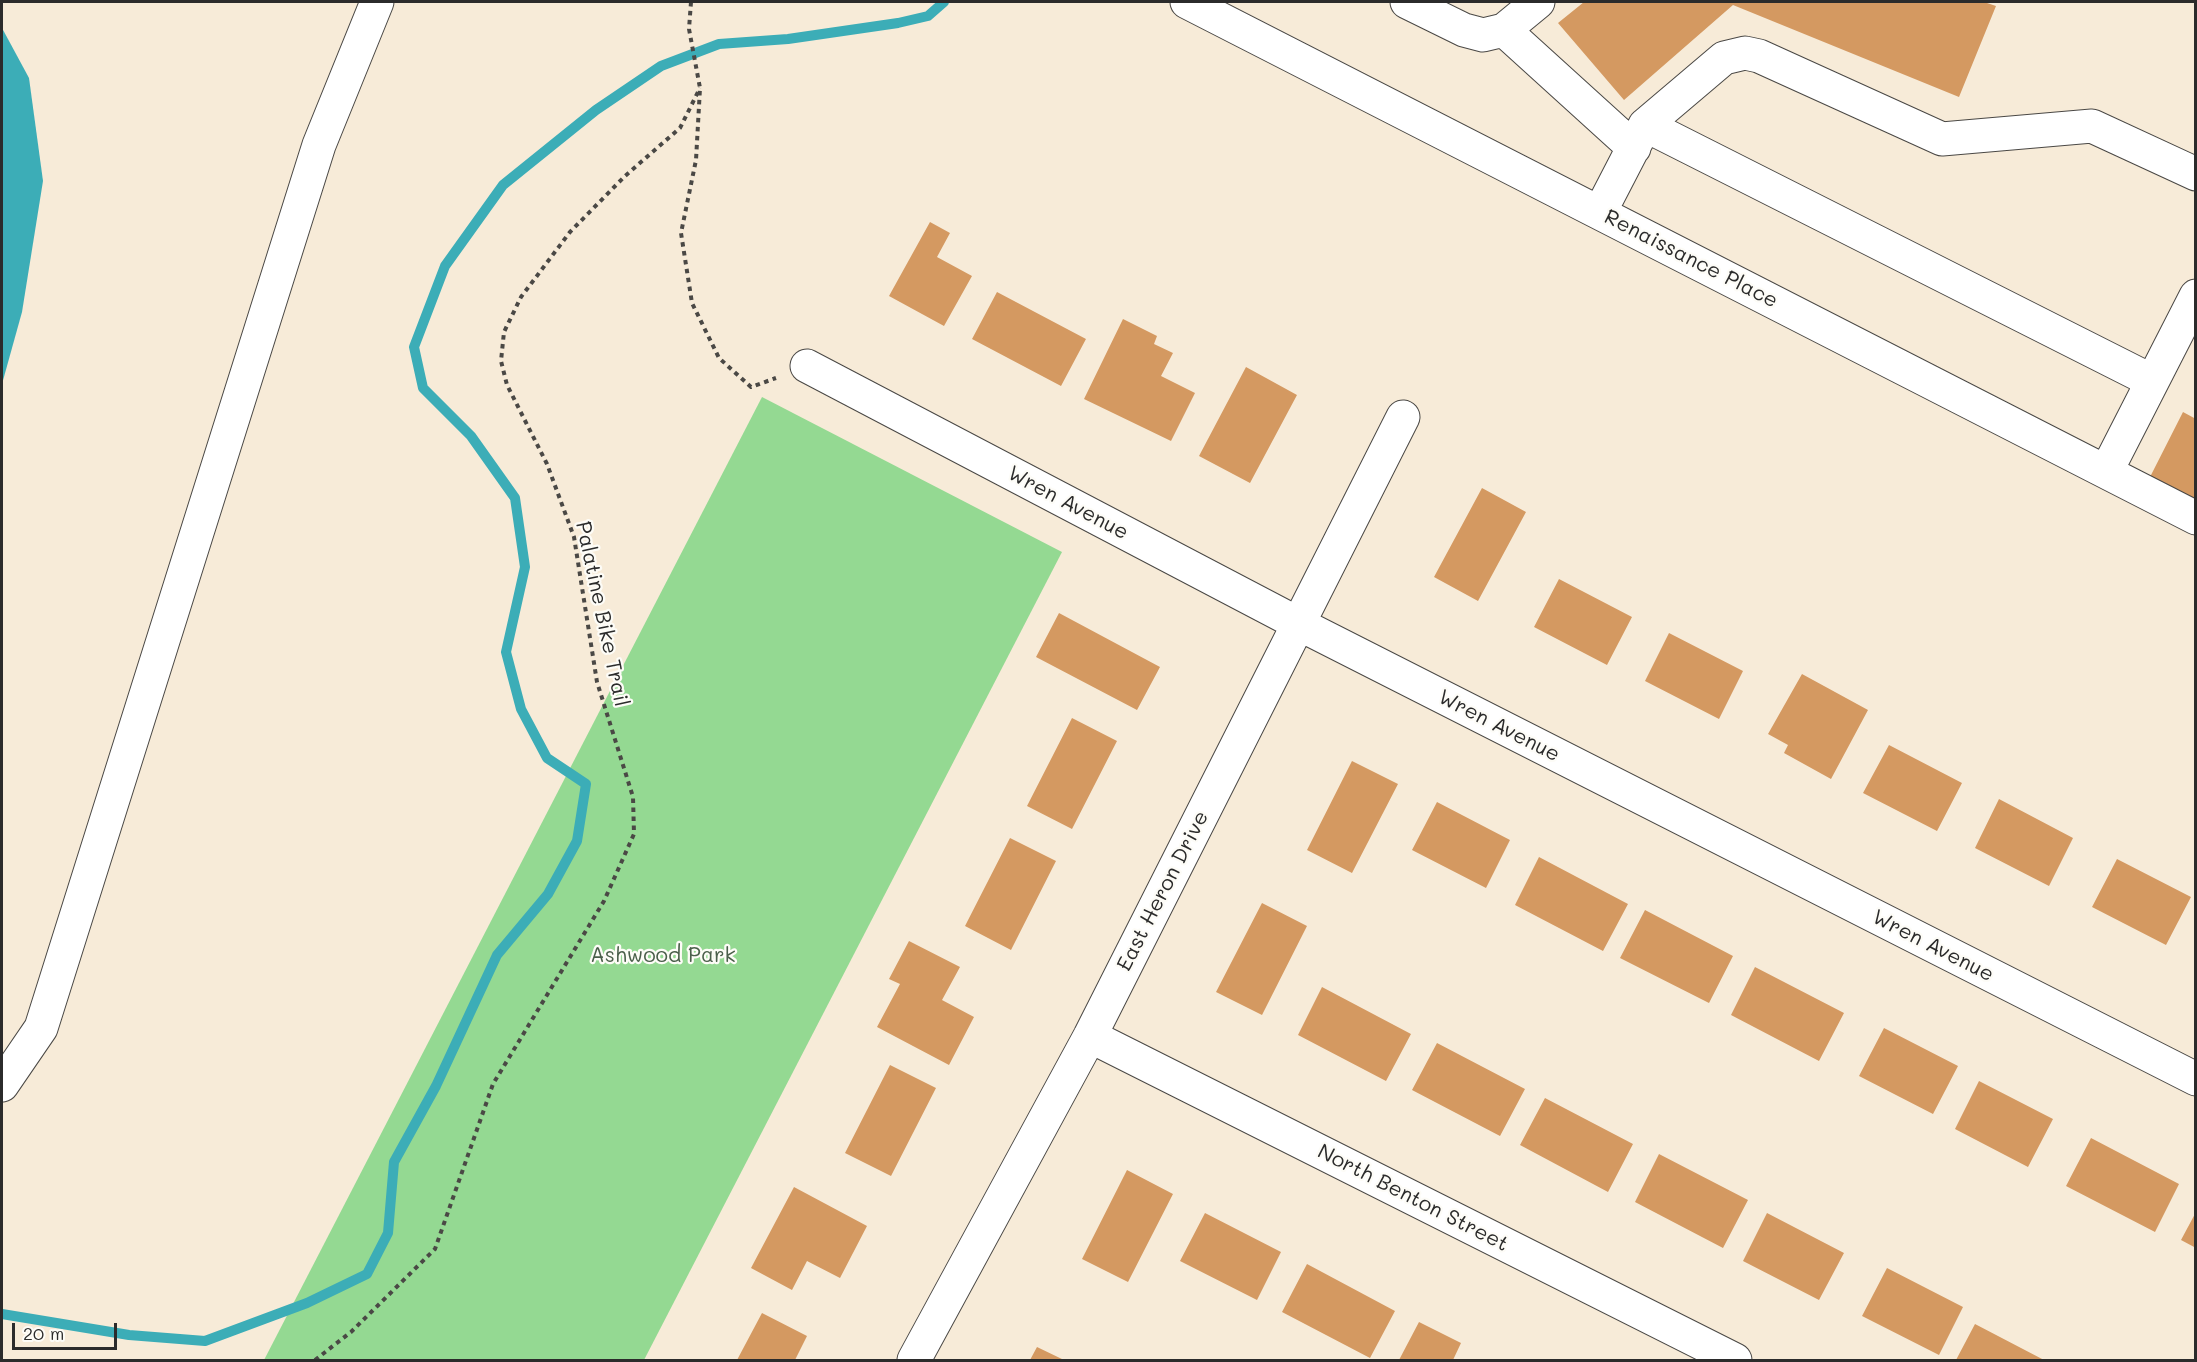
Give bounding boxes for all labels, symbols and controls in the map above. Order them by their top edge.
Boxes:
street label: Renaissance Place [1600,204,1782,314]
street label: Wren Avenue [1003,461,1133,545]
street label: Palatine Bike Trail [570,519,634,709]
street label: Wren Avenue [1434,685,1564,767]
street label: East Heron Drive [1112,807,1214,975]
street label: Wren Avenue [1868,905,1998,987]
park label: Ashwood Park [590,943,736,969]
street label: North Benton Street [1313,1139,1513,1257]
scale bar [15,1311,120,1349]
text: 20 m [23,1321,64,1345]

